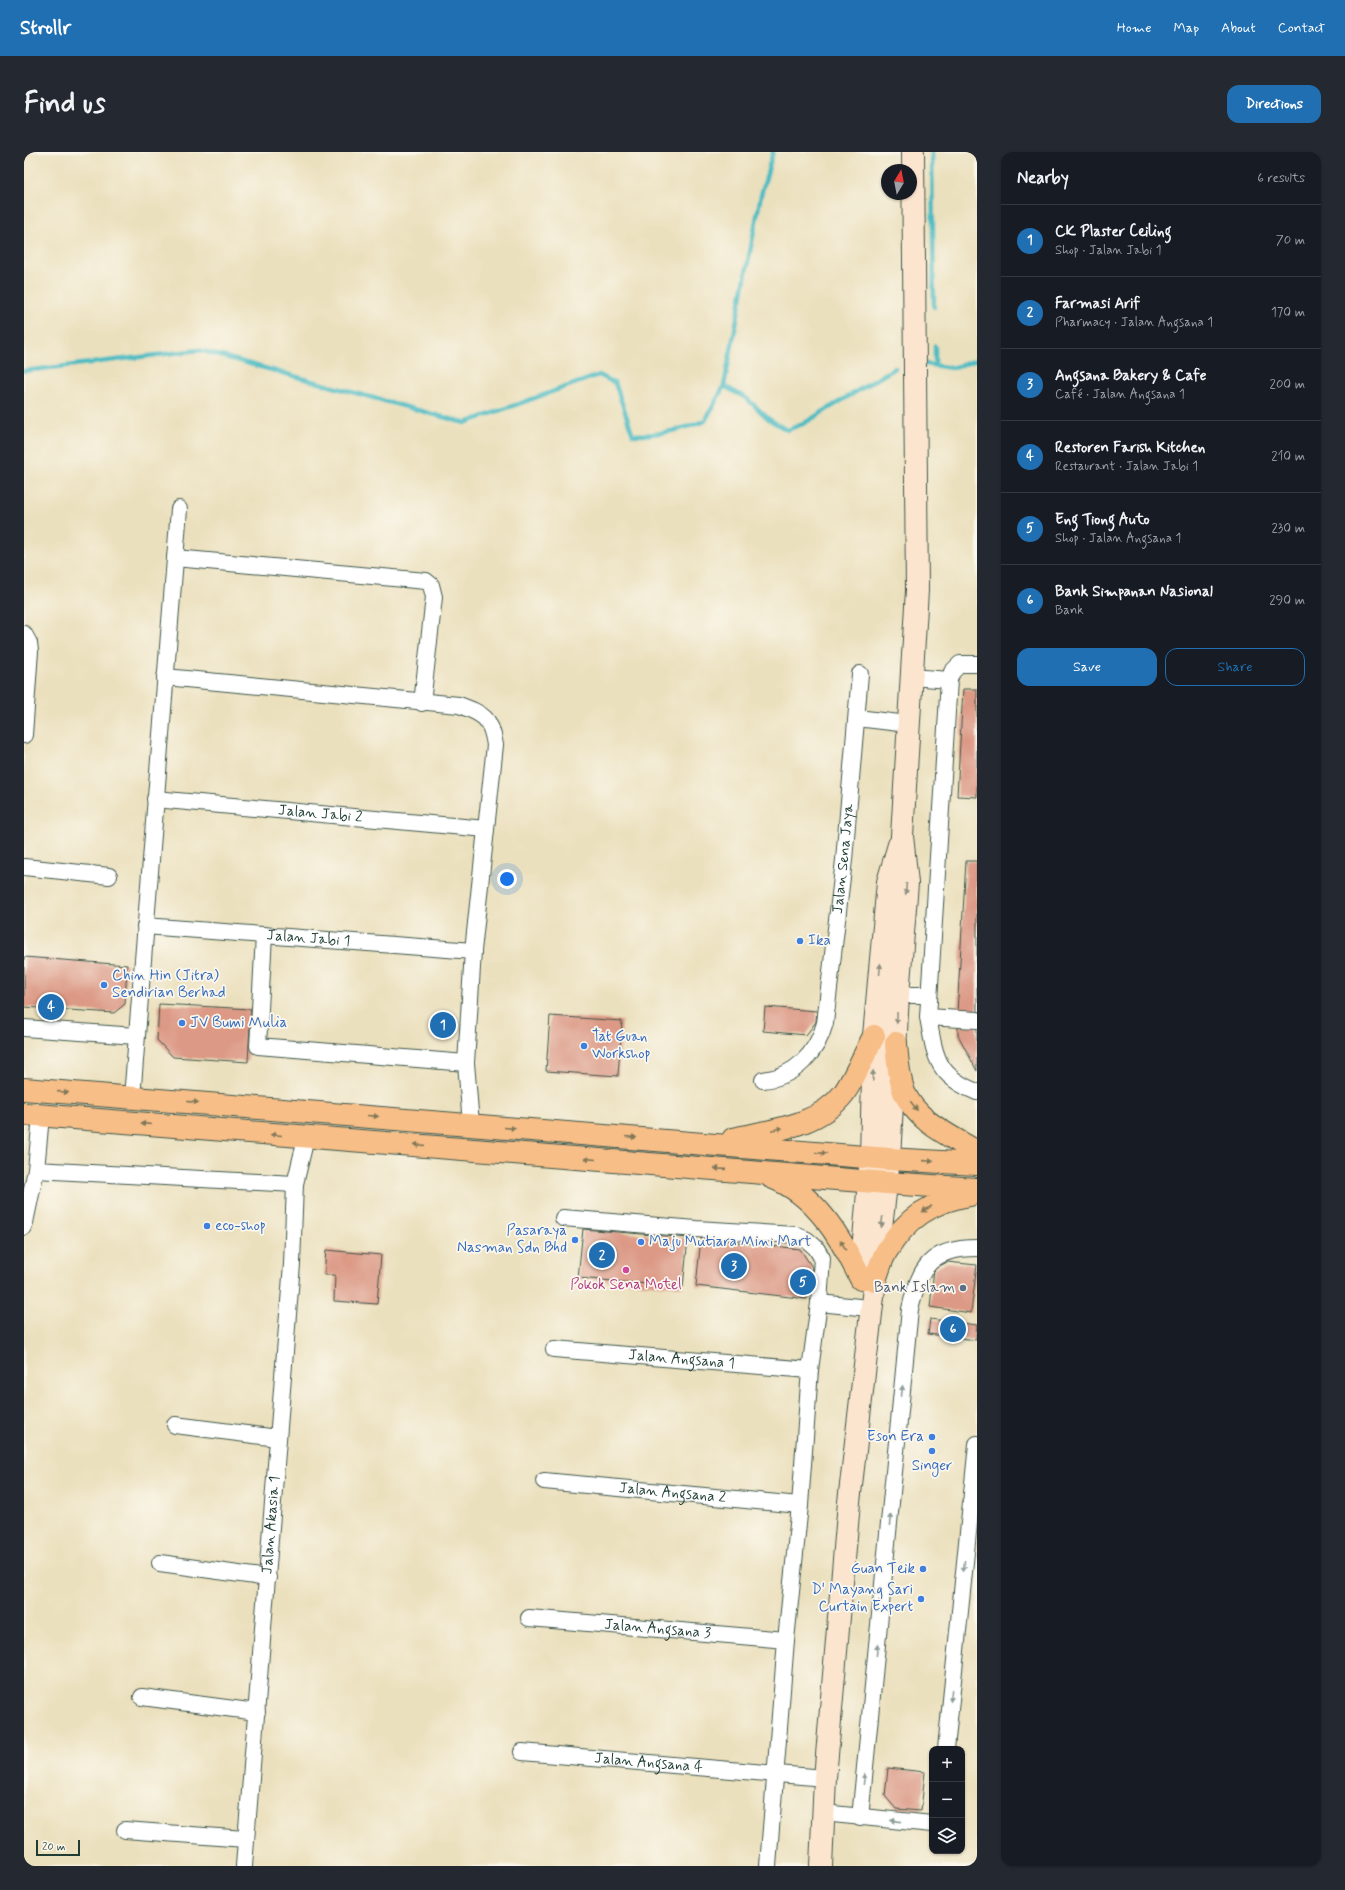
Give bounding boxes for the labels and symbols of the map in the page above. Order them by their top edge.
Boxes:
north arrow [881,164,917,200]
street label: Jalan Jabi 2 [277,800,363,828]
street label: Jalan Sena Jaya [828,802,859,915]
your location [497,869,517,889]
one-way arrow [903,883,910,895]
street label: Jalan Jabi 1 [266,925,351,952]
place label: Ika [808,931,831,951]
marker: Ika [795,936,805,946]
one-way arrow [877,963,883,975]
place label: Chin Hin (Jitra) Sendirian Berhad [112,966,226,1003]
marker: Chin Hin (Jitra) Sendirian Berhad [99,980,109,990]
pin: 4 [38,992,64,1022]
pin: 1 [430,1010,456,1040]
one-way arrow [893,1012,900,1024]
place label: JV Bumi Mulia [190,1013,287,1033]
marker: JV Bumi Mulia [177,1018,187,1028]
place label: Tat Guan Workshop [592,1027,651,1064]
marker: Tat Guan Workshop [579,1041,589,1051]
one-way arrow [870,1069,876,1082]
one-way arrow [57,1089,69,1096]
one-way arrow [186,1099,199,1106]
one-way arrow [910,1100,918,1111]
one-way arrow [367,1113,379,1120]
one-way arrow [140,1120,152,1127]
one-way arrow [504,1124,516,1131]
one-way arrow [771,1126,784,1132]
one-way arrow [270,1132,282,1139]
one-way arrow [625,1134,637,1141]
one-way arrow [413,1142,425,1149]
one-way arrow [815,1149,827,1156]
one-way arrow [584,1155,596,1162]
one-way arrow [922,1158,934,1165]
one-way arrow [714,1166,726,1173]
one-way arrow [922,1205,932,1213]
place label: eco-shop [215,1216,266,1236]
one-way arrow [879,1216,885,1228]
marker: eco-shop [202,1221,212,1231]
place label: Pasaraya Nasman Sdn Bhd [457,1221,567,1258]
place label: Maju Mutiara Mini Mart [649,1232,811,1252]
marker: Pasaraya Nasman Sdn Bhd [570,1235,580,1245]
marker: Maju Mutiara Mini Mart [636,1237,646,1247]
one-way arrow [840,1239,847,1251]
pin: 2 [589,1240,615,1270]
pin: 3 [721,1251,747,1281]
marker: Pokok Sena Motel [621,1265,631,1275]
pin: 5 [790,1267,816,1297]
place label: Pokok Sena Motel [570,1275,682,1295]
place label: Bank Islam [874,1278,955,1298]
marker: Bank Islam [958,1283,968,1293]
pin: 6 [940,1314,966,1344]
street label: Jalan Angsana 1 [627,1345,736,1374]
one-way arrow [899,1385,906,1397]
place label: Eson Era [867,1427,924,1447]
marker: Eson Era [927,1432,937,1442]
marker: Singer [927,1446,937,1456]
place label: Singer [912,1456,952,1477]
street label: Jalan Akasia 1 [257,1475,285,1575]
street label: Jalan Angsana 2 [618,1478,727,1508]
one-way arrow [886,1514,893,1526]
place label: Guan Teik [851,1559,915,1579]
one-way arrow [960,1560,967,1572]
marker: Guan Teik [918,1564,928,1574]
place label: D' Mayang Sari Curtain Expert [811,1580,913,1617]
marker: D' Mayang Sari Curtain Expert [916,1594,926,1604]
street label: Jalan Angsana 3 [603,1614,712,1644]
one-way arrow [874,1644,880,1656]
one-way arrow [948,1690,954,1702]
street label: Jalan Angsana 4 [593,1748,704,1777]
one-way arrow [861,1773,868,1785]
one-way arrow [890,1818,902,1825]
scale bar [36,1838,80,1857]

